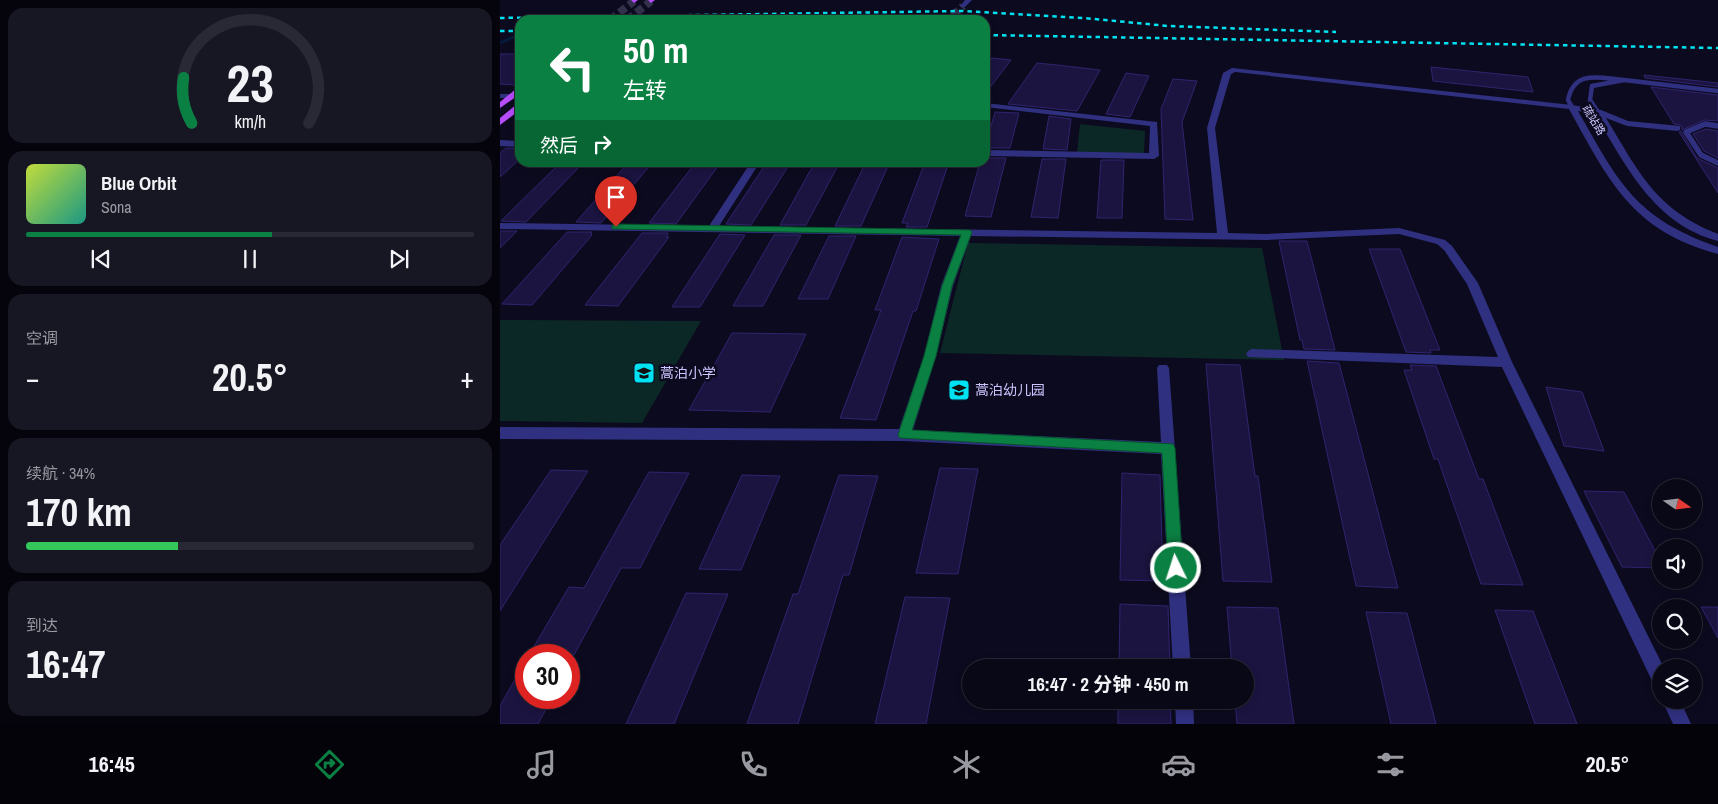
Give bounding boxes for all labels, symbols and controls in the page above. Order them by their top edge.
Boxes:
text: 50 m [623,27,688,74]
icon: left [540,35,605,100]
text: 23 [226,48,274,118]
text: 左转 [623,75,667,105]
street label: 疏站路 [1580,102,1608,138]
text: km/h [234,110,266,134]
icon: right [588,130,616,158]
text: 然后 [540,132,578,158]
text: Blue Orbit [101,170,176,196]
pin [595,176,637,227]
icon: arrive [602,183,630,211]
text: Sona [101,196,132,218]
icon: previous [87,245,115,273]
icon: pause [236,245,264,273]
icon: next [385,245,413,273]
text: 空调 [26,327,58,349]
text: 20.5° [212,352,288,403]
text: − [26,359,39,397]
text: + [461,359,474,397]
school or university icon: 蒿泊小学 [632,361,656,385]
place label: 蒿泊小学 [660,364,716,382]
school or university icon: 蒿泊幼儿园 [947,378,971,402]
place label: 蒿泊幼儿园 [975,381,1045,399]
text: 续航 · 34% [26,462,95,484]
north arrow [1652,479,1702,529]
map controls [1652,479,1702,709]
text: 170 km [26,487,132,538]
button: sound [1652,539,1702,589]
position arrow [1149,541,1201,593]
button: search [1652,599,1702,649]
text: 到达 [26,614,58,636]
text: 16:47 [26,639,106,690]
speed limit sign: 30 [515,644,580,709]
button: layers [1652,659,1702,709]
text: 16:47 · 2 分钟 · 450 m [1027,671,1189,697]
icon: directions [312,747,347,782]
icon: music [524,747,559,782]
icon: phone [736,747,771,782]
icon: climate [949,747,984,782]
icon: car [1161,747,1196,782]
icon: filters [1373,747,1408,782]
text: 16:45 [89,749,135,779]
text: 20.5° [1585,749,1629,779]

